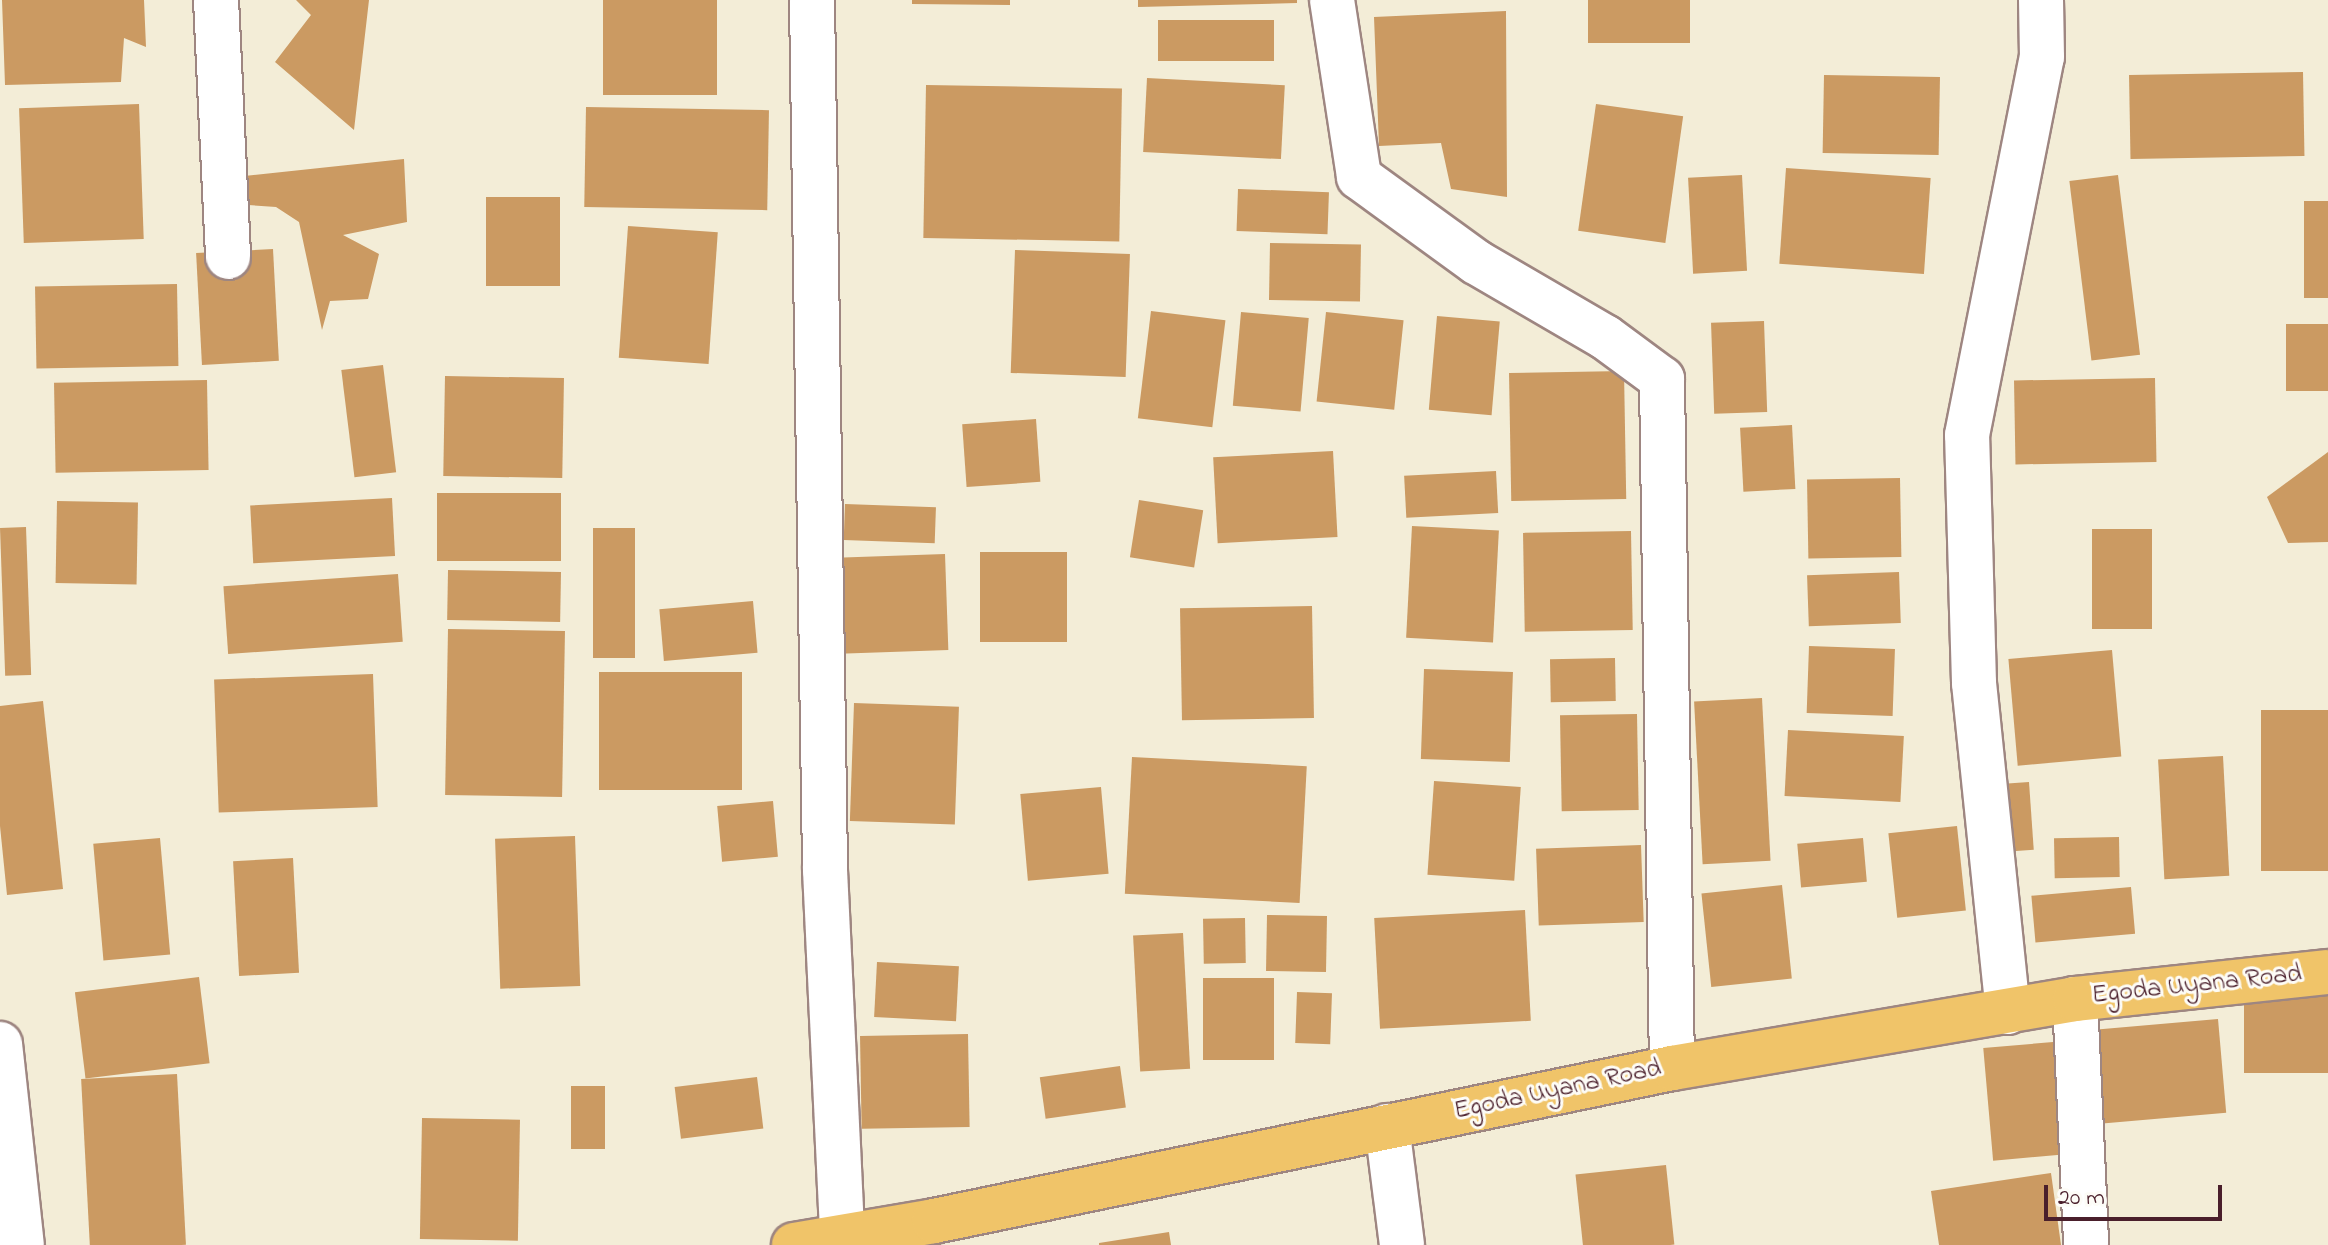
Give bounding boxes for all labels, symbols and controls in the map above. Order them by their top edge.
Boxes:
street label: Egoda Uyana Road [2090,959,2304,1013]
street label: Egoda Uyana Road [1452,1054,1664,1128]
scale bar [2048,1169,2226,1219]
text: 20 m [2058,1181,2105,1216]

